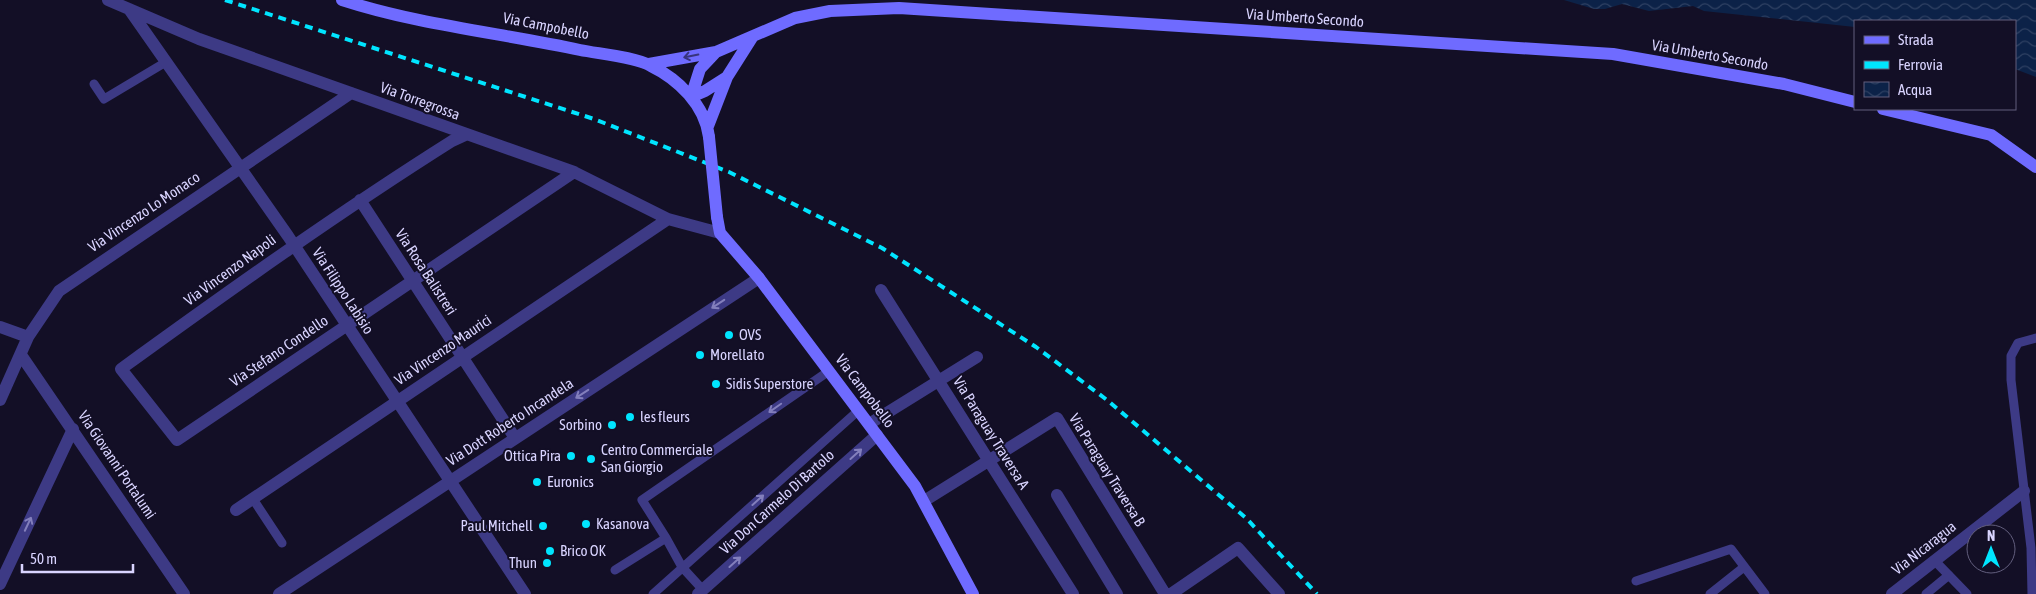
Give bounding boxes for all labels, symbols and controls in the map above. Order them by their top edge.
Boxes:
street label: Via Umberto Secondo [1246,5,1364,30]
street label: Via Campobello [502,9,591,42]
legend [1854,20,2016,110]
text: Strada [1898,31,1934,48]
street label: Via Umberto Secondo [1650,36,1770,73]
one-way arrow [683,52,699,62]
text: Ferrovia [1898,56,1943,73]
street label: Via Torregrossa [378,78,462,123]
text: Acqua [1898,81,1932,98]
street label: Via Vincenzo Lo Monaco [85,168,203,255]
street label: Via Rosa Balistreri [392,226,460,318]
street label: Via Vincenzo Napoli [180,231,279,309]
street label: Via Filippo Labisio [309,244,378,337]
one-way arrow [711,299,725,310]
street label: Via Vincenzo Maurici [391,311,494,388]
street label: Via Stefano Condello [227,312,331,390]
place label: OVS [739,326,761,343]
marker: OVS [723,329,735,341]
place label: Morellato [710,346,764,363]
marker: Morellato [694,349,706,361]
street label: Via Campobello [832,351,898,431]
street label: Via Paraguay Traversa A [950,373,1033,493]
street label: Via Dott Roberto Incandela [443,374,576,469]
place label: Sidis Superstore [726,375,813,392]
marker: Sidis Superstore [710,378,722,390]
one-way arrow [576,389,590,399]
one-way arrow [768,403,782,413]
street label: Via Giovanni Portalumi [75,408,160,522]
place label: les fleurs [640,408,690,425]
street label: Via Paraguay Traversa B [1066,410,1149,529]
marker: les fleurs [624,411,636,423]
place label: Sorbino [559,416,602,433]
marker: Sorbino [606,419,618,431]
place label: Centro Commerciale San Giorgio [601,441,713,475]
street label: Via Don Carmelo Di Bartolo [716,446,837,557]
place label: Ottica Pira [504,447,561,464]
one-way arrow [850,448,863,460]
marker: Ottica Pira [565,450,577,462]
marker: Centro Commerciale San Giorgio [585,453,597,465]
place label: Euronics [547,473,594,490]
marker: Euronics [531,476,543,488]
one-way arrow [751,495,764,506]
place label: Kasanova [596,515,650,532]
one-way arrow [24,517,34,532]
place label: Paul Mitchell [460,517,533,534]
street label: Via Nicaragua [1888,517,1959,578]
marker: Kasanova [580,518,592,530]
marker: Paul Mitchell [537,520,549,532]
north arrow [1966,524,2016,574]
text: N [1987,528,1995,544]
scale bar [22,542,134,574]
place label: Brico OK [560,542,606,559]
marker: Brico OK [544,545,556,557]
text: 50 m [30,550,57,567]
place label: Thun [509,554,537,571]
one-way arrow [728,556,741,567]
marker: Thun [541,557,553,569]

